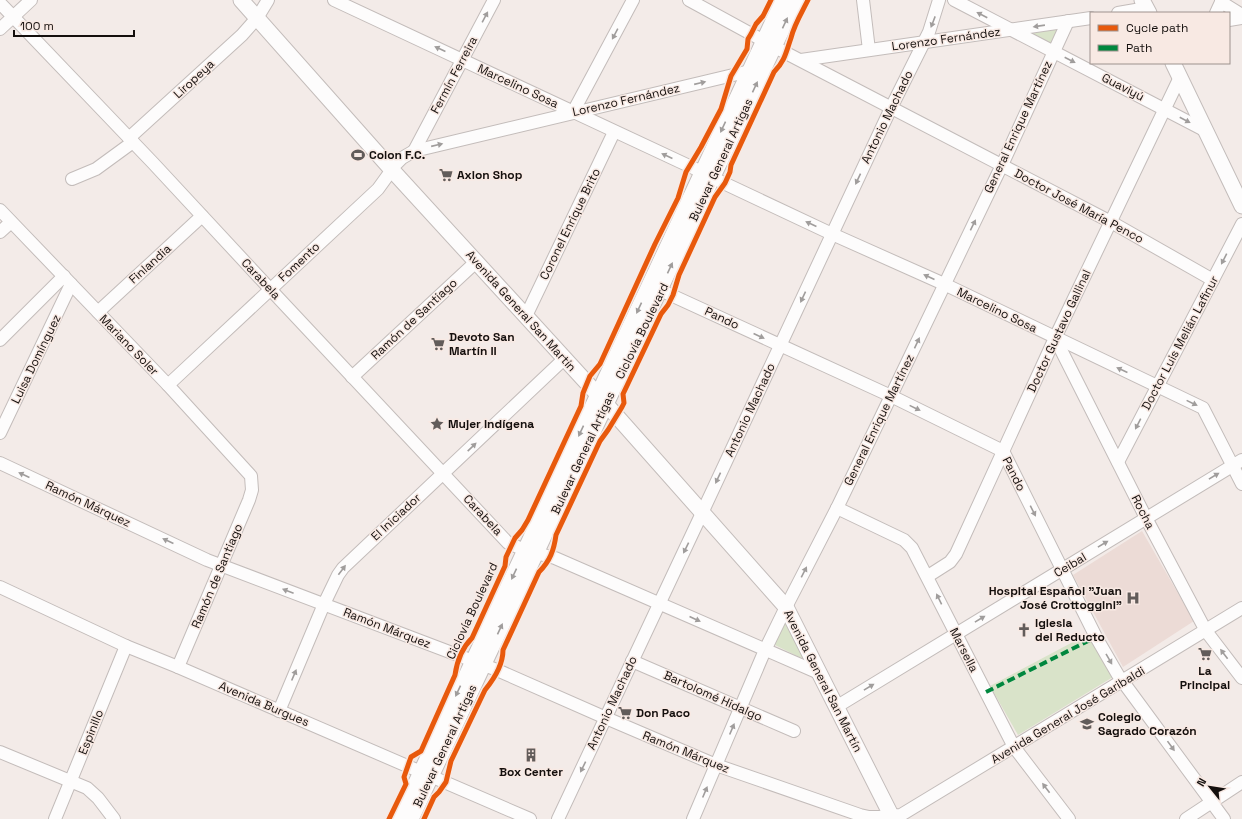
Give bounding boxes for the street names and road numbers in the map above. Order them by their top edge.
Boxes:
street label: Lorenzo Fernández [891,23,1001,55]
street label: Fermín Ferreira [427,33,481,116]
street label: Liropeya [170,56,218,102]
street label: General Enrique Martínez [980,58,1056,196]
street label: Marcelino Sosa [475,60,561,112]
street label: Antonio Machado [857,68,917,166]
street label: Guaviyú [1099,69,1147,105]
street label: Lorenzo Fernández [571,80,681,120]
street label: Bulevar General Artigas [685,96,757,224]
street label: Doctor José María Penco [1012,165,1146,247]
street label: Coronel Enrique Brito [536,166,604,282]
street label: Fomento [275,239,323,285]
street label: Finlandia [125,241,175,287]
street label: Avenida General San Martín [462,247,580,375]
street label: Carabela [238,255,284,303]
street label: Doctor Gustavo Gallinal [1023,267,1095,395]
street label: Doctor Luis Melián Lafinur [1138,273,1222,413]
street label: Ramón de Santiago [367,275,461,363]
street label: Ciclovía Boulevard [612,280,672,382]
street label: Marcelino Sosa [954,284,1040,336]
street label: Pando [702,303,742,333]
street label: Mariano Soler [96,311,162,379]
street label: Luisa Domínguez [7,312,65,406]
street label: General Enrique Martínez [840,352,918,488]
street label: Antonio Machado [721,360,779,460]
street label: Bulevar General Artigas [547,389,619,517]
street label: Pando [999,454,1029,494]
street label: Ramón Márquez [43,477,133,531]
street label: El Iniciador [368,490,425,544]
street label: Carabela [460,491,506,539]
street label: Rocha [1128,492,1158,532]
street label: Ramón de Santiago [188,521,246,631]
street label: Ceibal [1051,549,1089,581]
street label: Ciclovía Boulevard [443,560,501,662]
street label: Ramón Márquez [341,604,433,652]
street label: Avenida General San Martín [780,607,866,755]
street label: Marsella [946,625,982,675]
street label: Antonio Machado [583,653,641,753]
street label: Avenida General José Garibaldi [988,663,1148,767]
street label: Bartolomé Hidalgo [661,667,765,725]
street label: Avenida Burgues [216,678,312,730]
street label: Bulevar General Artigas [409,682,481,810]
street label: Espinillo [75,707,107,757]
street label: Ramón Márquez [640,727,732,777]

